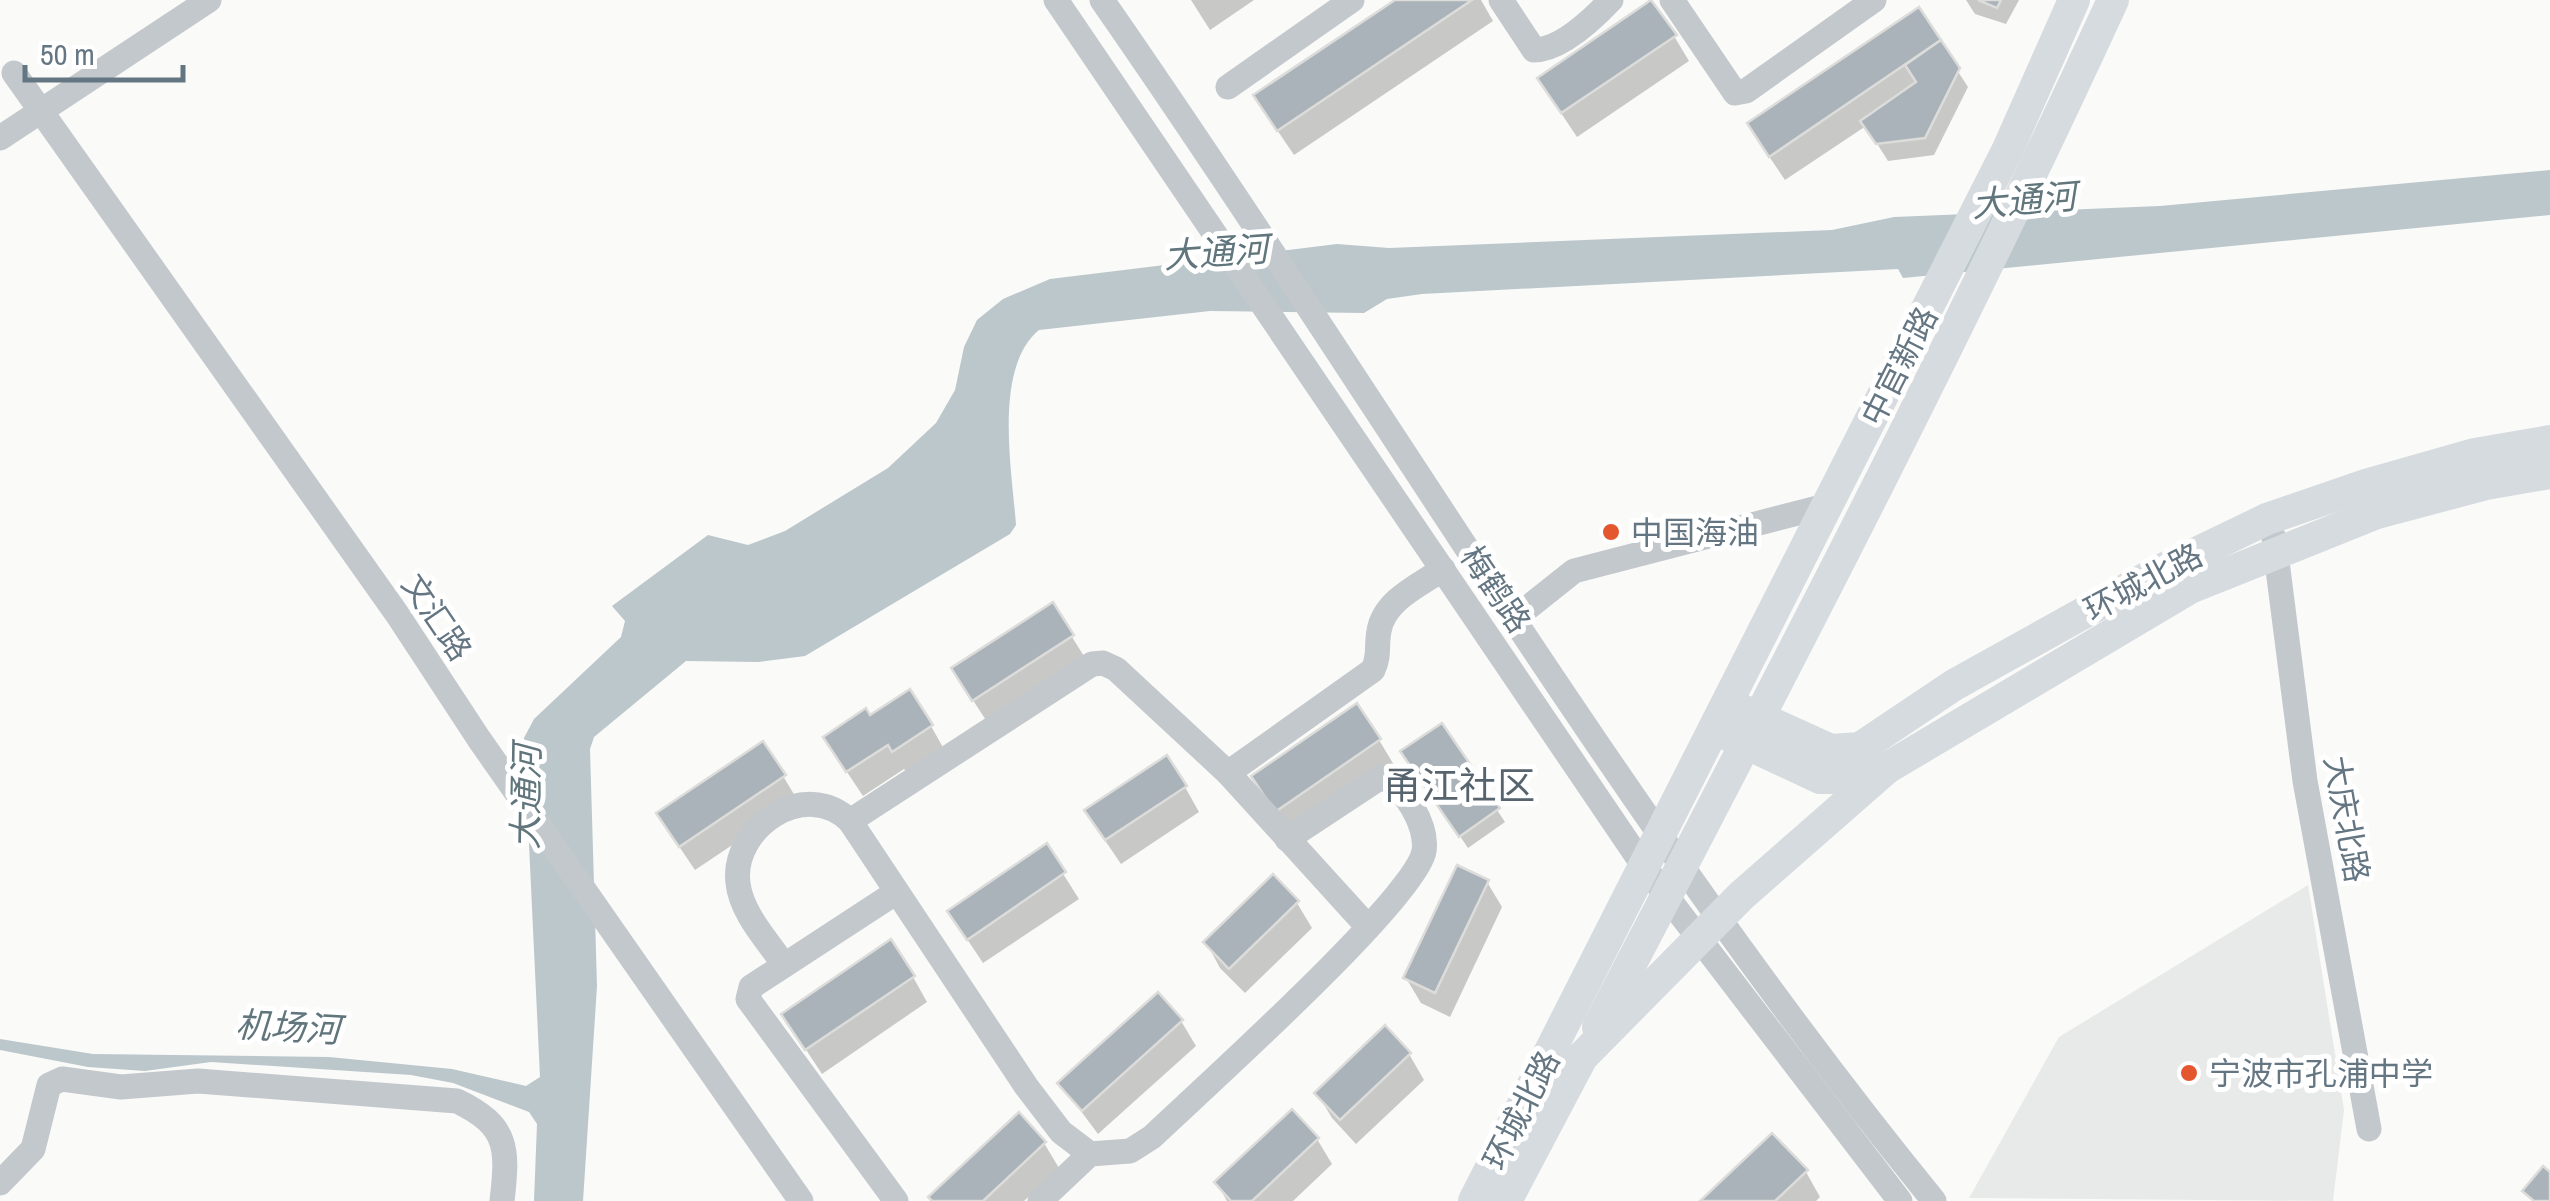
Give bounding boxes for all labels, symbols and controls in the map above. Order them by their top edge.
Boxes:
scale bar [25,20,182,82]
text: 50 m [40,34,95,74]
water label: 大通河 [1970,171,2084,228]
water label: 大通河 [1162,224,1276,279]
street label: 中官新路 [1851,299,1947,433]
place label: 中国海油 [1631,511,1759,554]
marker: 中国海油 [1600,521,1622,543]
street label: 环城北路 [2076,533,2210,631]
street label: 梅鹤路 [1451,537,1541,641]
street label: 文汇路 [392,565,482,669]
water label: 大通河 [502,738,551,850]
street label: 大庆北路 [2315,752,2379,886]
district label: 甬江社区 [1383,760,1535,811]
water label: 机场河 [234,1001,348,1054]
street label: 环城北路 [1473,1043,1569,1177]
place label: 宁波市孔浦中学 [2209,1052,2433,1095]
marker: 宁波市孔浦中学 [2178,1062,2200,1084]

